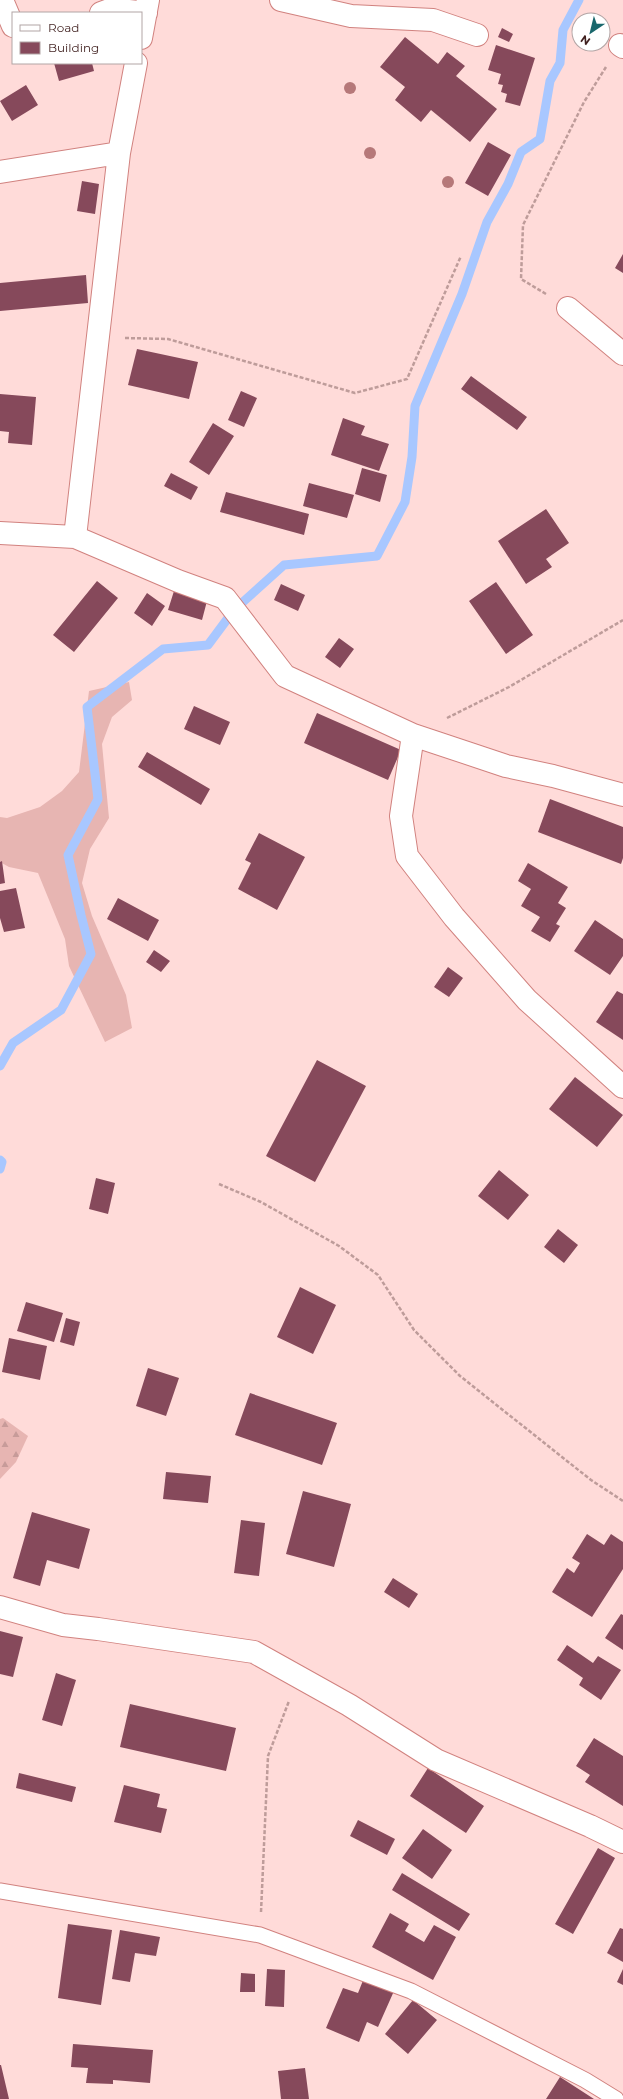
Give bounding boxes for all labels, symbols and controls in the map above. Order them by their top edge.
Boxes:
legend [12,12,142,64]
north arrow [571,12,611,52]
text: Road [48,20,79,35]
text: N [578,32,593,48]
text: Building [48,40,99,55]

